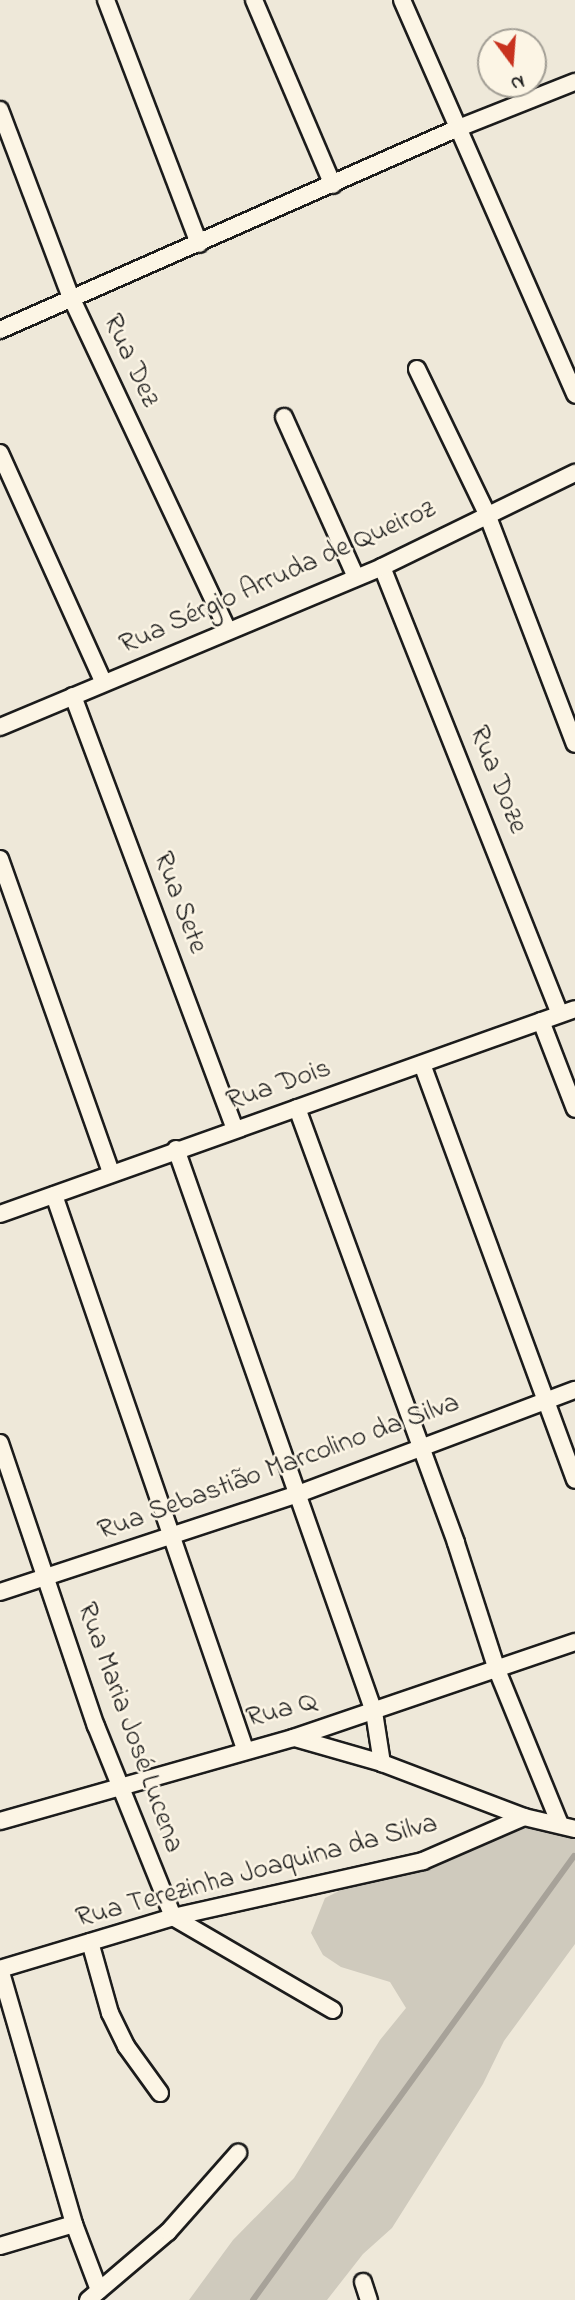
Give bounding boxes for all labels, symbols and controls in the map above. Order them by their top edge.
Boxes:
north arrow [477,28,547,98]
text: N [507,67,527,96]
street label: Rua Dez [94,309,166,413]
street label: Rua Sérgio Arruda de Queiroz [115,493,441,663]
street label: Rua Doze [460,721,534,839]
street label: Rua Sete [144,847,214,959]
street label: Rua Dois [223,1053,335,1119]
street label: Rua Sebastião Marcolino da Silva [94,1387,464,1549]
street label: Rua Maria José Lucena [68,1598,190,1858]
street label: Rua Q [243,1686,321,1736]
street label: Rua Terezinha Joaquina da Silva [73,1808,441,1936]

